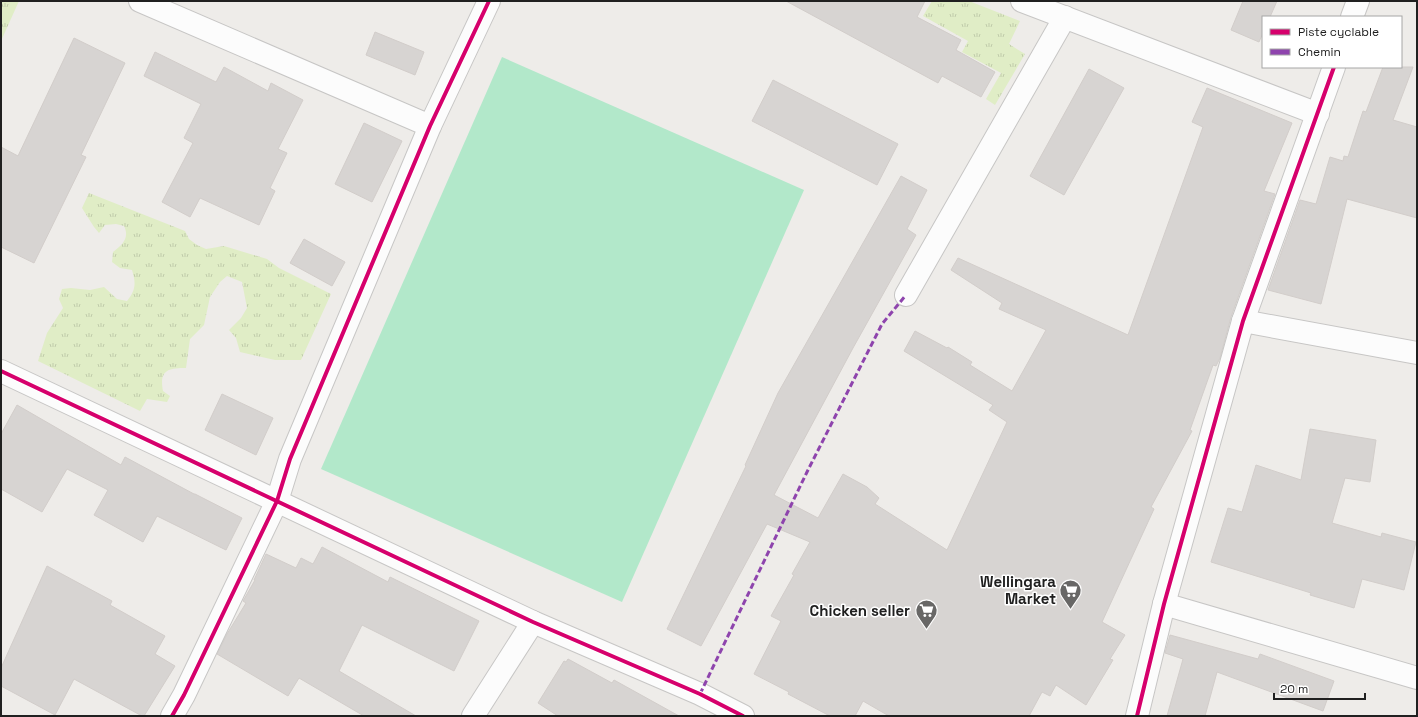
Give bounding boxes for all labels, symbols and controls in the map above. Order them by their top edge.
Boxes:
legend [1262,16,1402,68]
text: Piste cyclable [1298,24,1379,40]
text: Chemin [1298,44,1341,60]
place label: Wellingara Market [980,572,1056,608]
supermarket icon: Wellingara Market [1058,578,1084,611]
supermarket icon: Chicken seller [913,598,939,631]
place label: Chicken seller [810,601,910,620]
scale bar [1274,675,1365,701]
text: 20 m [1280,681,1308,697]

